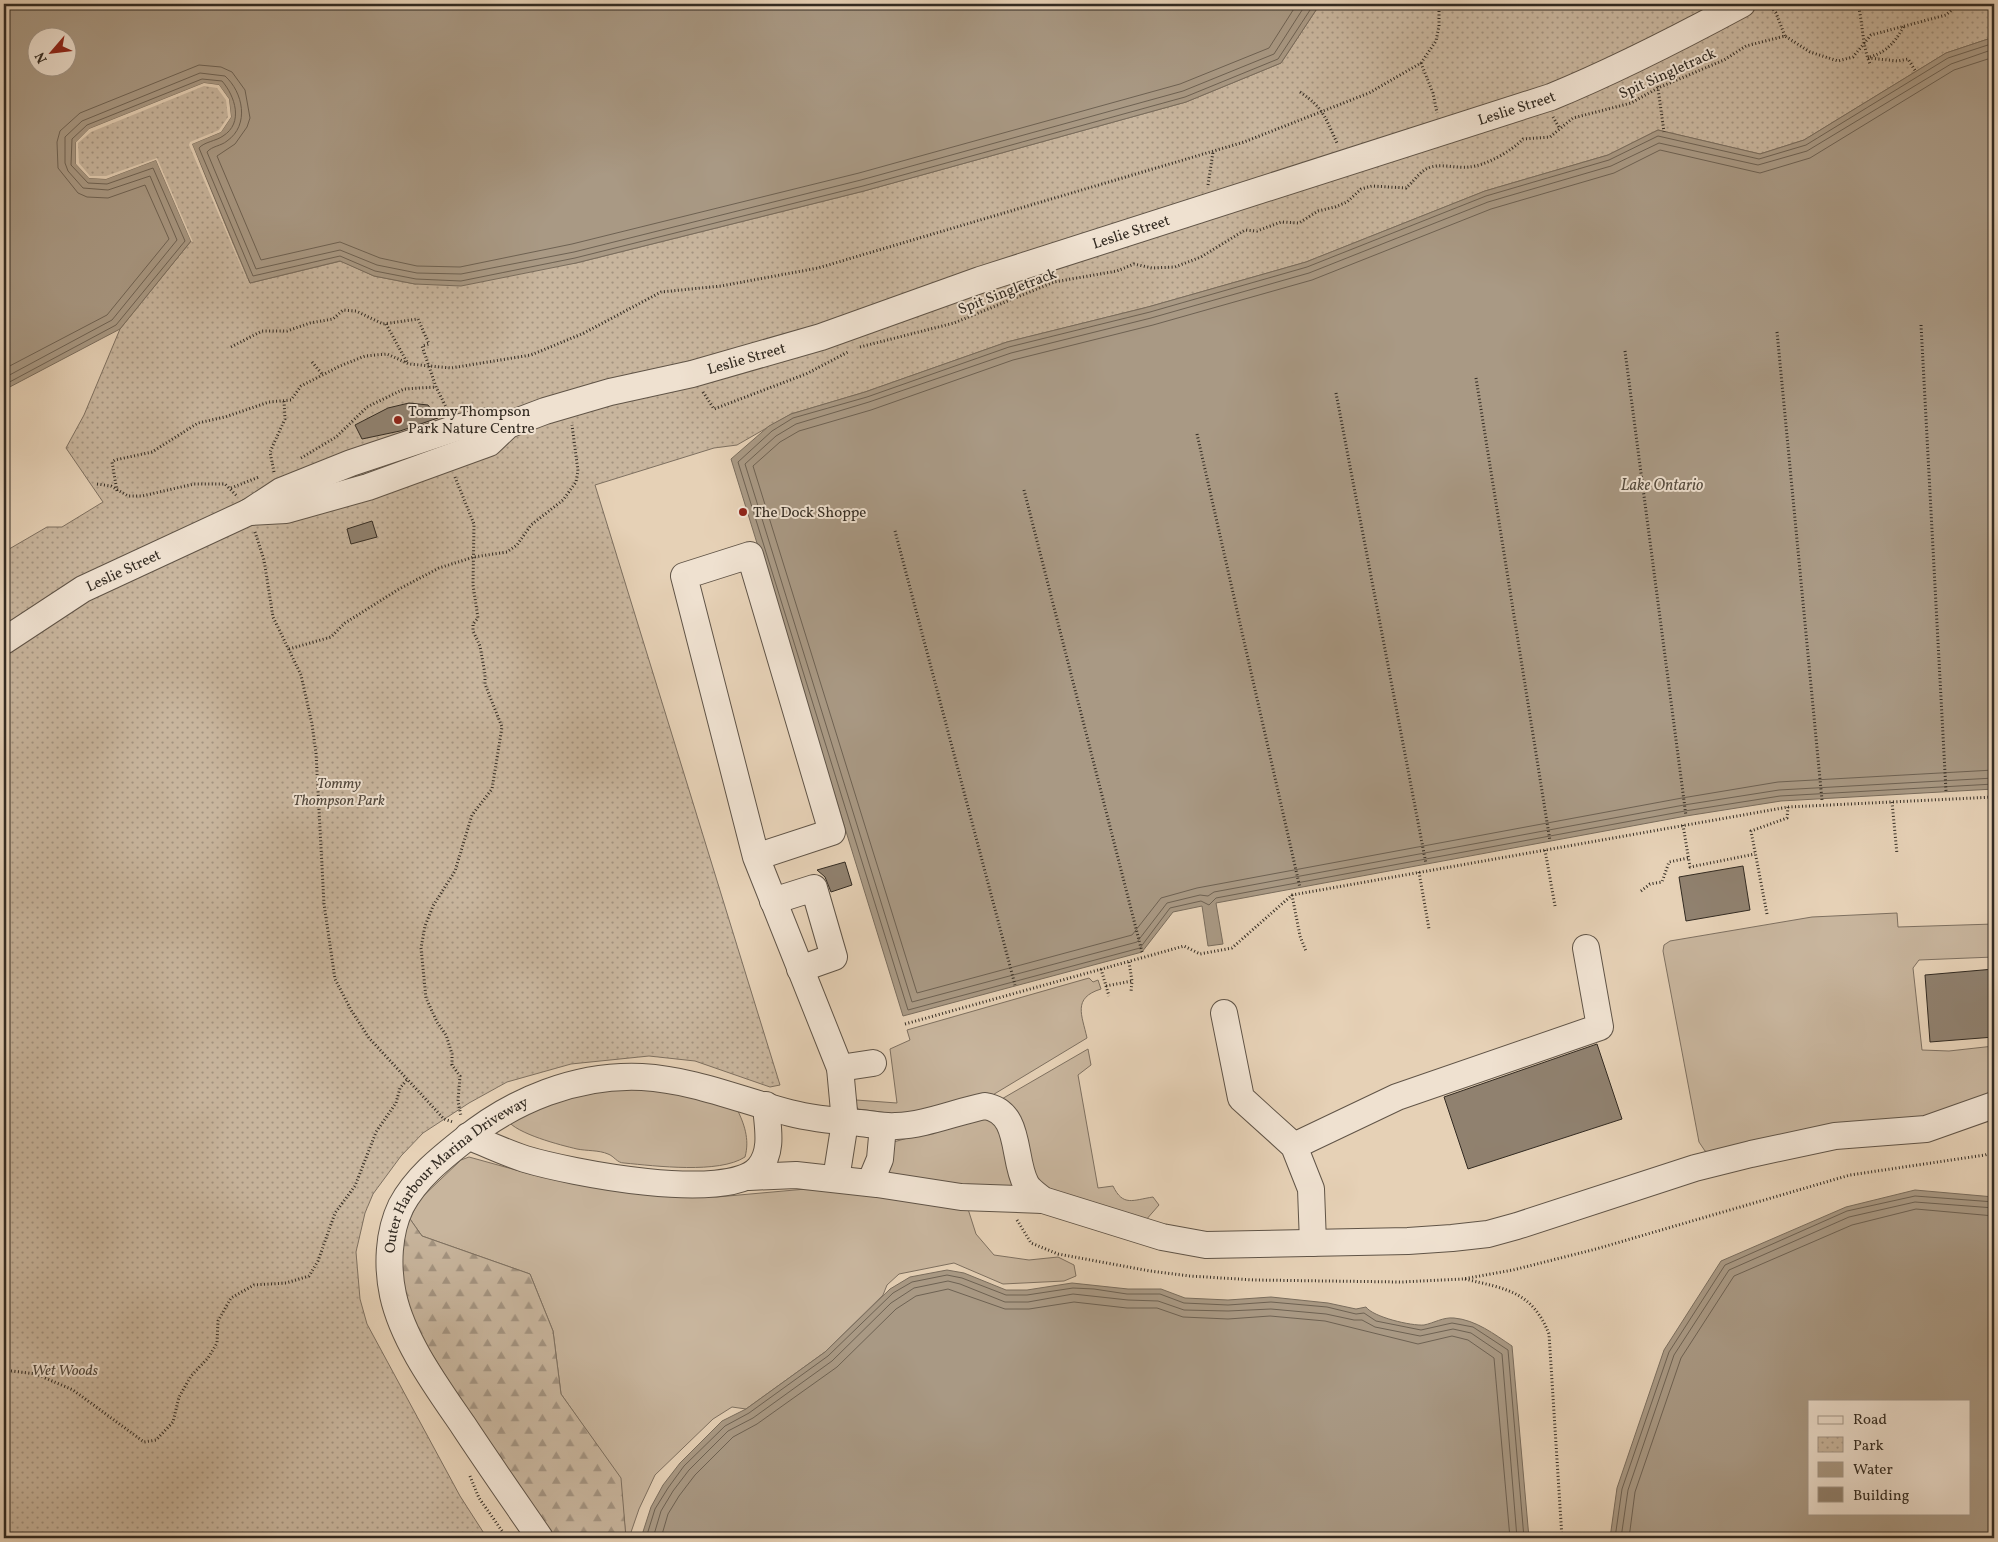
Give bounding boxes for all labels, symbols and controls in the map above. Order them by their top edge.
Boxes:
north arrow [28,28,78,78]
street label: Spit Singletrack [1616,44,1719,105]
text: N [31,48,53,66]
street label: Leslie Street [1476,87,1559,132]
street label: Leslie Street [1090,211,1173,255]
street label: Spit Singletrack [955,264,1060,321]
street label: Leslie Street [705,339,788,381]
place label: Tommy Thompson Park Nature Centre [408,402,535,440]
marker: Tommy Thompson Park Nature Centre [392,414,404,426]
water label: Lake Ontario [1621,475,1704,497]
place label: The Dock Shoppe [753,503,866,524]
marker: The Dock Shoppe [737,506,749,518]
street label: Leslie Street [83,545,165,598]
park label: Tommy Thompson Park [293,774,385,812]
street label: Outer Harbour Marina Driveway [381,1092,532,1254]
park label: Wet Woods [32,1361,99,1382]
legend [1808,1400,1970,1514]
text: Road [1853,1410,1887,1431]
text: Park [1853,1436,1884,1457]
text: Water [1853,1460,1893,1481]
text: Building [1853,1486,1910,1507]

